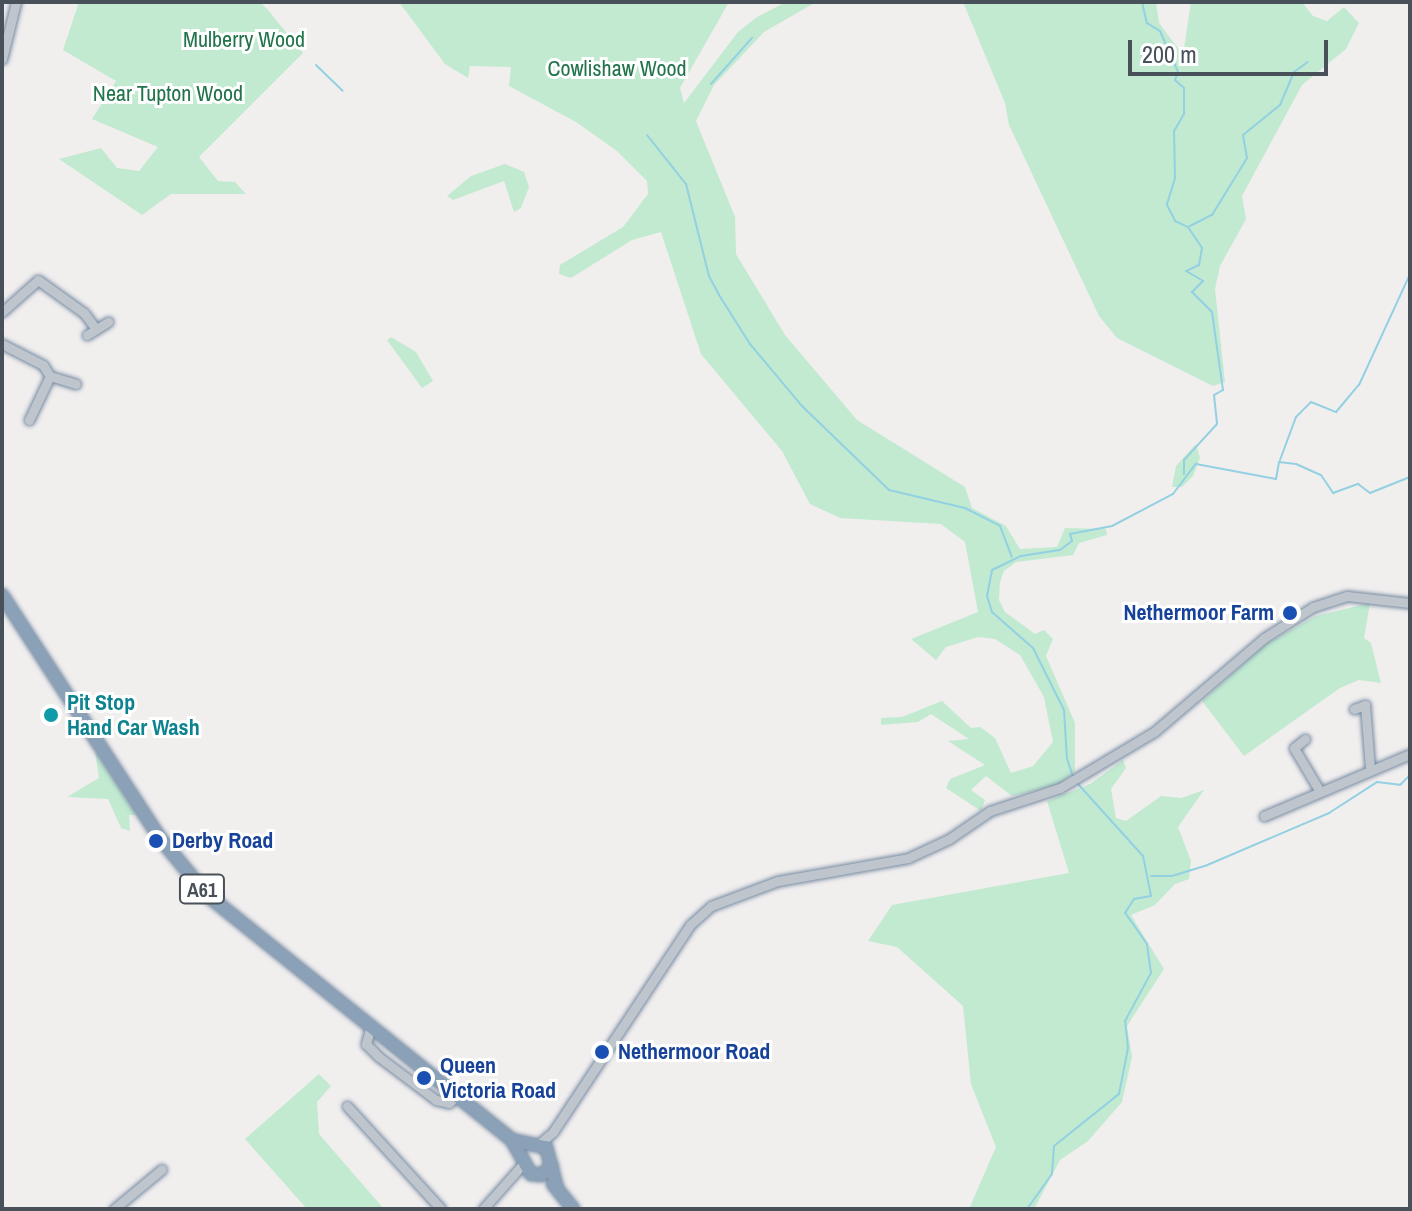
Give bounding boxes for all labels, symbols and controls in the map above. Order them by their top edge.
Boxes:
scale bar [1132,24,1332,74]
park label: Mulberry Wood [183,27,305,53]
text: 200 m [1142,38,1197,70]
park label: Cowlishaw Wood [547,56,687,82]
park label: Near Tupton Wood [93,81,243,107]
place label: Nethermoor Farm [1124,600,1274,626]
marker: Nethermoor Farm [1281,604,1299,622]
place label: Pit Stop Hand Car Wash [67,689,200,740]
marker: Pit Stop Hand Car Wash [42,706,60,724]
place label: Derby Road [172,828,273,854]
marker: Derby Road [147,832,165,850]
road number: A61 [178,873,226,905]
place label: Nethermoor Road [618,1039,770,1065]
marker: Nethermoor Road [593,1043,611,1061]
place label: Queen Victoria Road [440,1052,556,1104]
marker: Queen Victoria Road [415,1069,433,1087]

